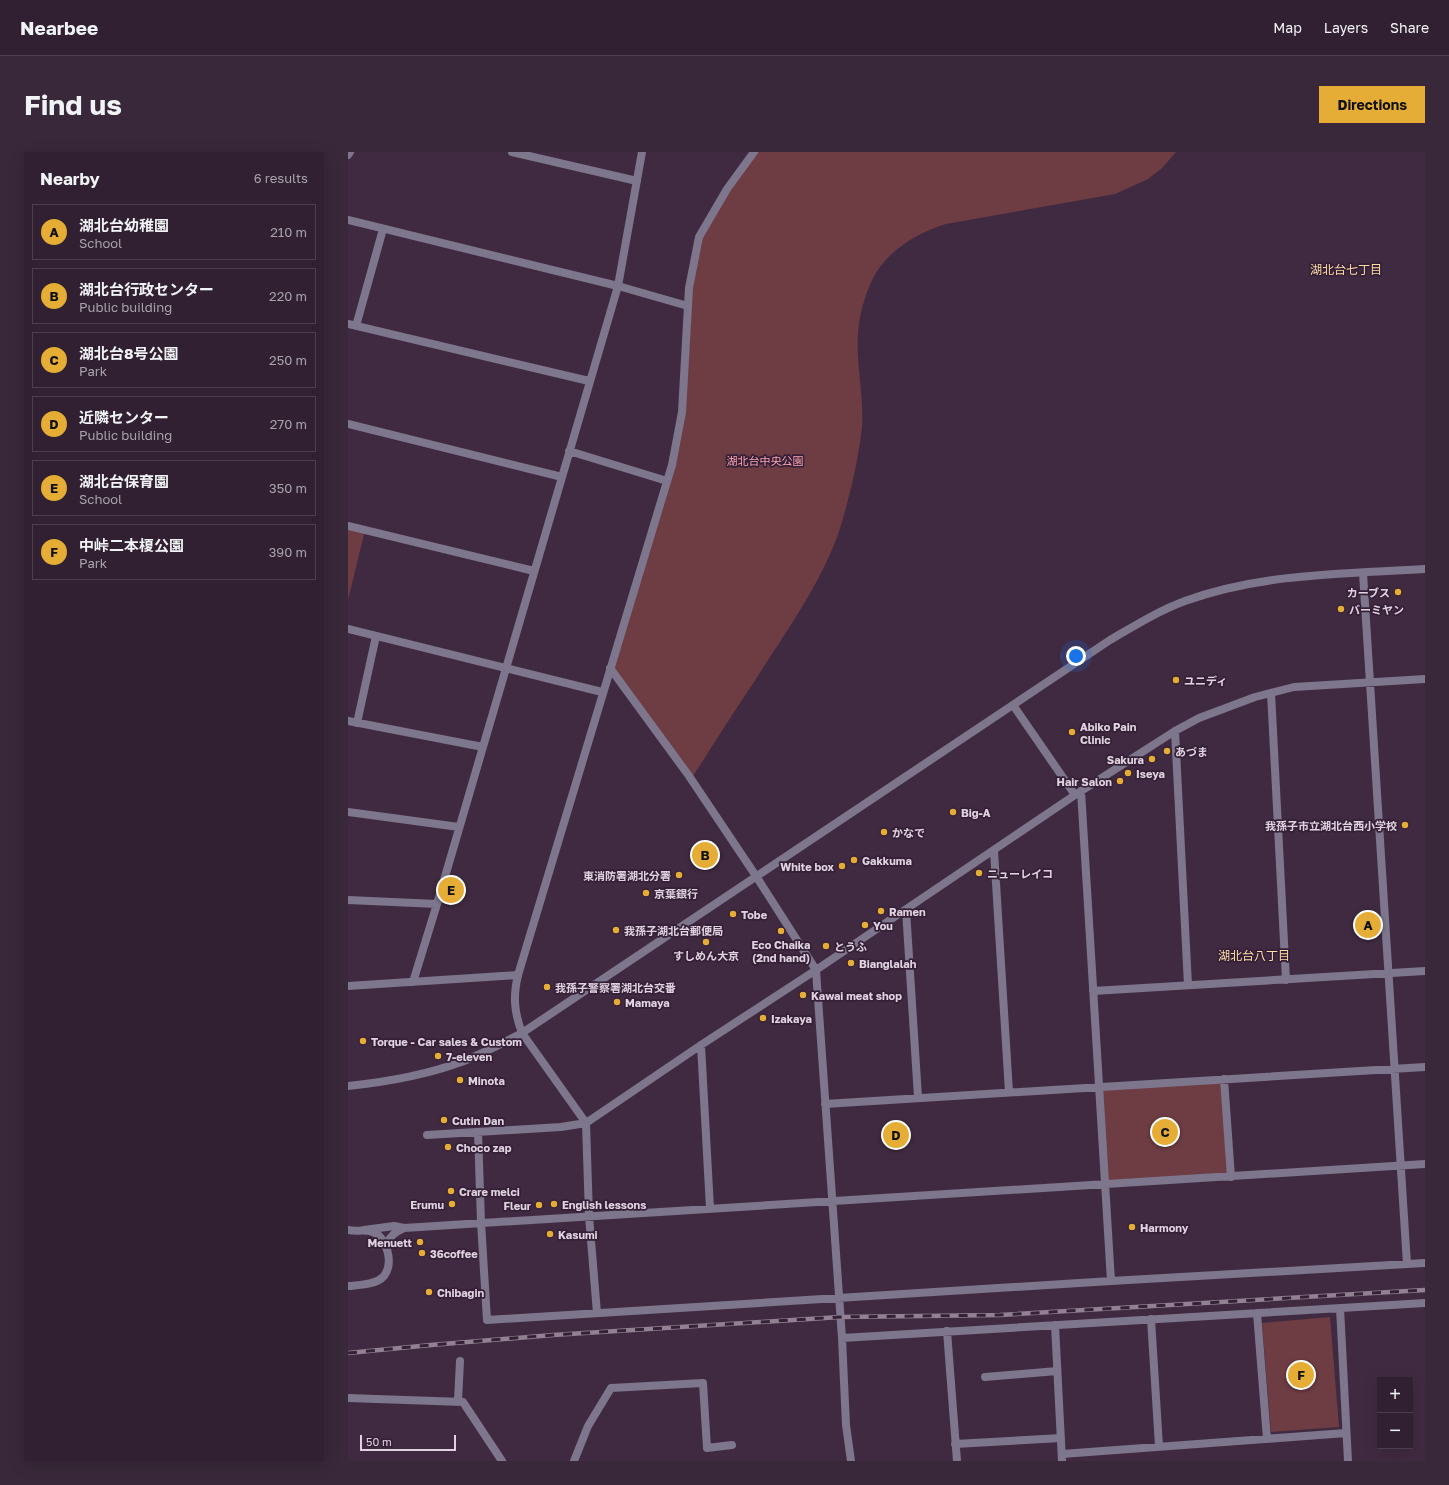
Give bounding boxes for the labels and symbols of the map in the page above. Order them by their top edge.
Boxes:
district label: 湖北台七丁目 [1310,262,1382,277]
park label: 湖北台中央公園 [727,454,804,467]
place label: カーブス [1347,586,1390,599]
marker: カーブス [1393,587,1403,597]
place label: バーミヤン [1349,603,1404,616]
marker: バーミヤン [1336,604,1346,614]
your location [1066,646,1086,666]
place label: ユニディ [1184,674,1227,687]
marker: ユニディ [1171,675,1181,685]
place label: Abiko Pain Clinic [1080,720,1137,746]
marker: Abiko Pain Clinic [1067,727,1077,737]
place label: あづま [1175,745,1208,758]
marker: あづま [1162,746,1172,756]
place label: Sakura [1107,753,1144,766]
marker: Sakura [1147,754,1157,764]
place label: Iseya [1136,767,1165,780]
marker: Iseya [1123,768,1133,778]
place label: Hair Salon [1057,775,1112,788]
marker: Hair Salon [1115,776,1125,786]
place label: Big-A [961,806,991,819]
marker: Big-A [948,807,958,817]
place label: 我孫子市立湖北台西小学校 [1265,819,1397,832]
marker: 我孫子市立湖北台西小学校 [1400,820,1410,830]
place label: かなで [892,826,925,839]
marker: かなで [879,827,889,837]
pin: B [692,840,718,870]
place label: Gakkuma [862,854,912,867]
marker: Gakkuma [849,855,859,865]
place label: White box [780,860,835,873]
marker: White box [837,861,847,871]
place label: ニューレイコ [987,867,1053,880]
marker: ニューレイコ [974,868,984,878]
place label: 東消防署湖北分署 [583,869,671,882]
marker: 東消防署湖北分署 [674,870,684,880]
pin: E [438,875,464,905]
place label: 京葉銀行 [654,887,698,900]
marker: 京葉銀行 [641,888,651,898]
place label: Ramen [889,905,926,918]
marker: Ramen [876,906,886,916]
place label: Tobe [741,908,768,921]
marker: Tobe [728,909,738,919]
pin: A [1355,910,1381,940]
place label: You [873,919,893,932]
marker: You [860,920,870,930]
place label: 我孫子湖北台郵便局 [624,924,723,937]
marker: 我孫子湖北台郵便局 [611,925,621,935]
marker: Eco Chaika (2nd hand) [776,926,786,936]
marker: すしめん大京 [701,937,711,947]
place label: Eco Chaika (2nd hand) [752,938,811,964]
place label: とうふ [834,940,867,953]
marker: とうふ [821,941,831,951]
district label: 湖北台八丁目 [1218,948,1290,963]
place label: すしめん大京 [673,949,739,962]
place label: Bianglalah [859,957,917,970]
marker: Bianglalah [846,958,856,968]
place label: 我孫子警察署湖北台交番 [555,981,676,994]
marker: 我孫子警察署湖北台交番 [542,982,552,992]
place label: Kawai meat shop [811,989,902,1002]
marker: Kawai meat shop [798,990,808,1000]
place label: Mamaya [625,996,670,1009]
marker: Mamaya [612,997,622,1007]
place label: Izakaya [771,1012,812,1025]
marker: Izakaya [758,1013,768,1023]
place label: Torque - Car sales & Custom [371,1035,522,1048]
marker: Torque - Car sales & Custom [358,1036,368,1046]
place label: 7-eleven [446,1050,492,1063]
marker: 7-eleven [433,1051,443,1061]
place label: Minota [468,1074,505,1087]
marker: Minota [455,1075,465,1085]
place label: Cutin Dan [452,1114,504,1127]
marker: Cutin Dan [439,1115,449,1125]
pin: C [1152,1117,1178,1147]
pin: D [883,1120,909,1150]
place label: Choco zap [456,1141,512,1154]
marker: Choco zap [443,1142,453,1152]
place label: Crare melci [459,1185,520,1198]
marker: Crare melci [446,1186,456,1196]
place label: Erumu [410,1198,444,1211]
place label: English lessons [562,1198,646,1211]
marker: Erumu [447,1199,457,1209]
place label: Fleur [504,1199,532,1212]
marker: English lessons [549,1199,559,1209]
marker: Fleur [534,1200,544,1210]
place label: Harmony [1140,1221,1189,1234]
marker: Harmony [1127,1222,1137,1232]
place label: Kasumi [558,1228,598,1241]
marker: Kasumi [545,1229,555,1239]
place label: Menuett [367,1236,413,1249]
marker: Menuett [415,1237,425,1247]
place label: 36coffee [430,1247,478,1260]
marker: 36coffee [417,1248,427,1258]
place label: Chibagin [437,1286,484,1299]
marker: Chibagin [424,1287,434,1297]
pin: F [1288,1360,1314,1390]
scale bar [360,1433,456,1452]

